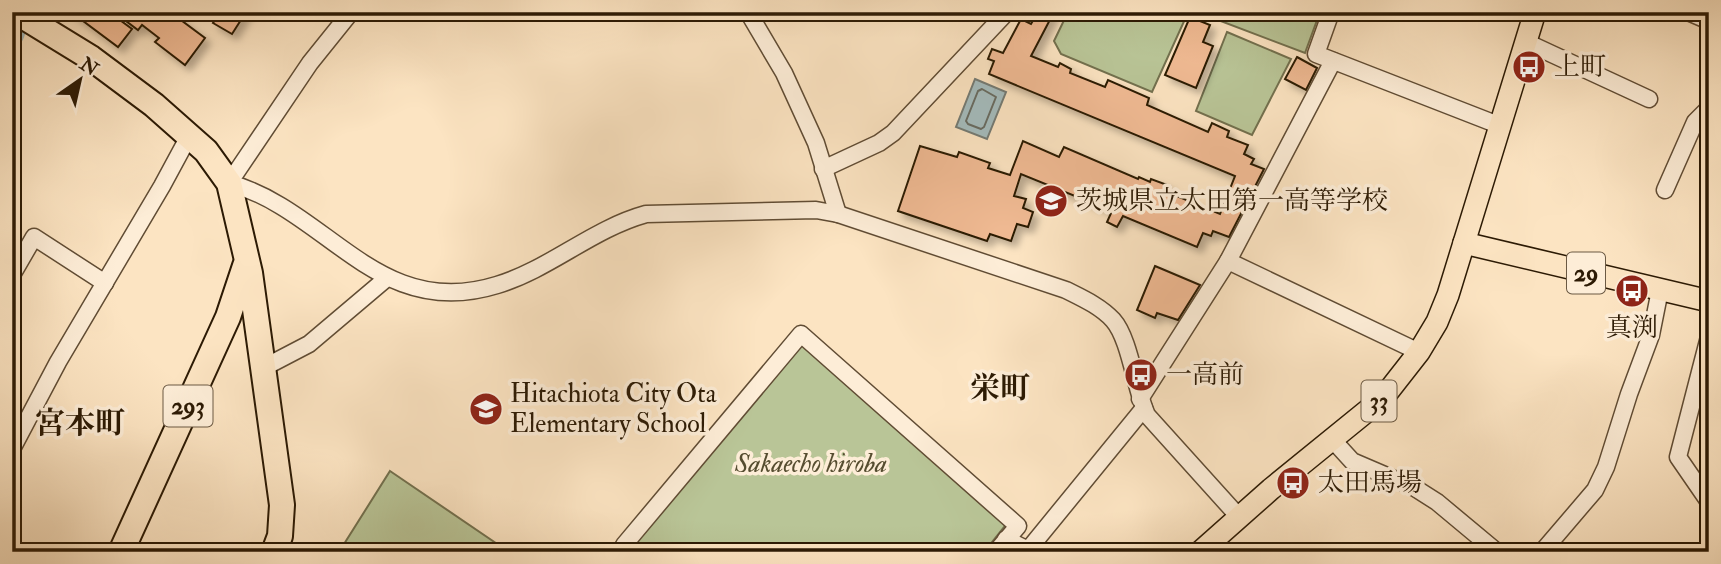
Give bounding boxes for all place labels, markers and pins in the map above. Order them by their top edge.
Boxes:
bus stop icon: 上町 [1510,48,1548,86]
place label: 上町 [1554,51,1606,83]
school or university icon: 茨城県立太田第一高等学校 [1032,182,1070,220]
place label: 茨城県立太田第一高等学校 [1076,185,1388,217]
bus stop icon: 真渕 [1613,272,1651,310]
place label: 真渕 [1606,312,1658,344]
bus stop icon: 一高前 [1122,356,1160,394]
place label: 一高前 [1166,359,1244,391]
place label: Hitachiota City Ota Elementary School [510,378,717,440]
school or university icon: Hitachiota City Ota Elementary School [467,390,505,428]
bus stop icon: 太田馬場 [1274,464,1312,502]
place label: 太田馬場 [1318,467,1422,499]

